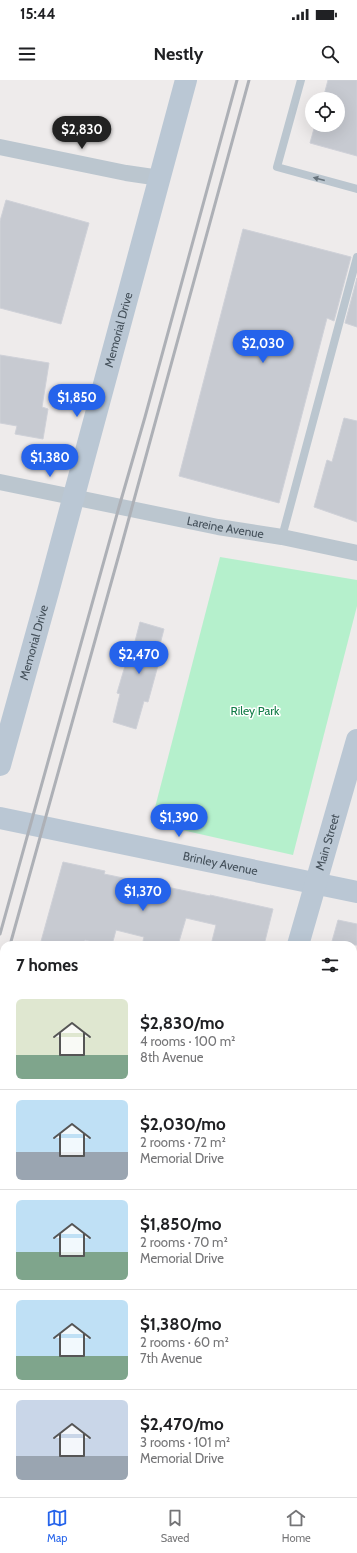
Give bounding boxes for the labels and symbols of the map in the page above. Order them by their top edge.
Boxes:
pin: $2,830 [49,116,115,150]
one-way arrow [313,175,326,181]
street label: Memorial Drive [101,290,135,369]
pin: $2,030 [230,330,296,364]
pin: $1,850 [44,384,110,418]
pin: $1,380 [17,444,83,478]
street label: Lareine Avenue [186,513,265,541]
street label: Memorial Drive [16,603,51,682]
pin: $2,470 [106,641,172,675]
park label: Riley Park [231,703,280,718]
pin: $1,390 [146,804,212,838]
street label: Main Street [312,812,342,872]
street label: Brinley Avenue [182,848,259,878]
pin: $1,370 [110,878,176,912]

